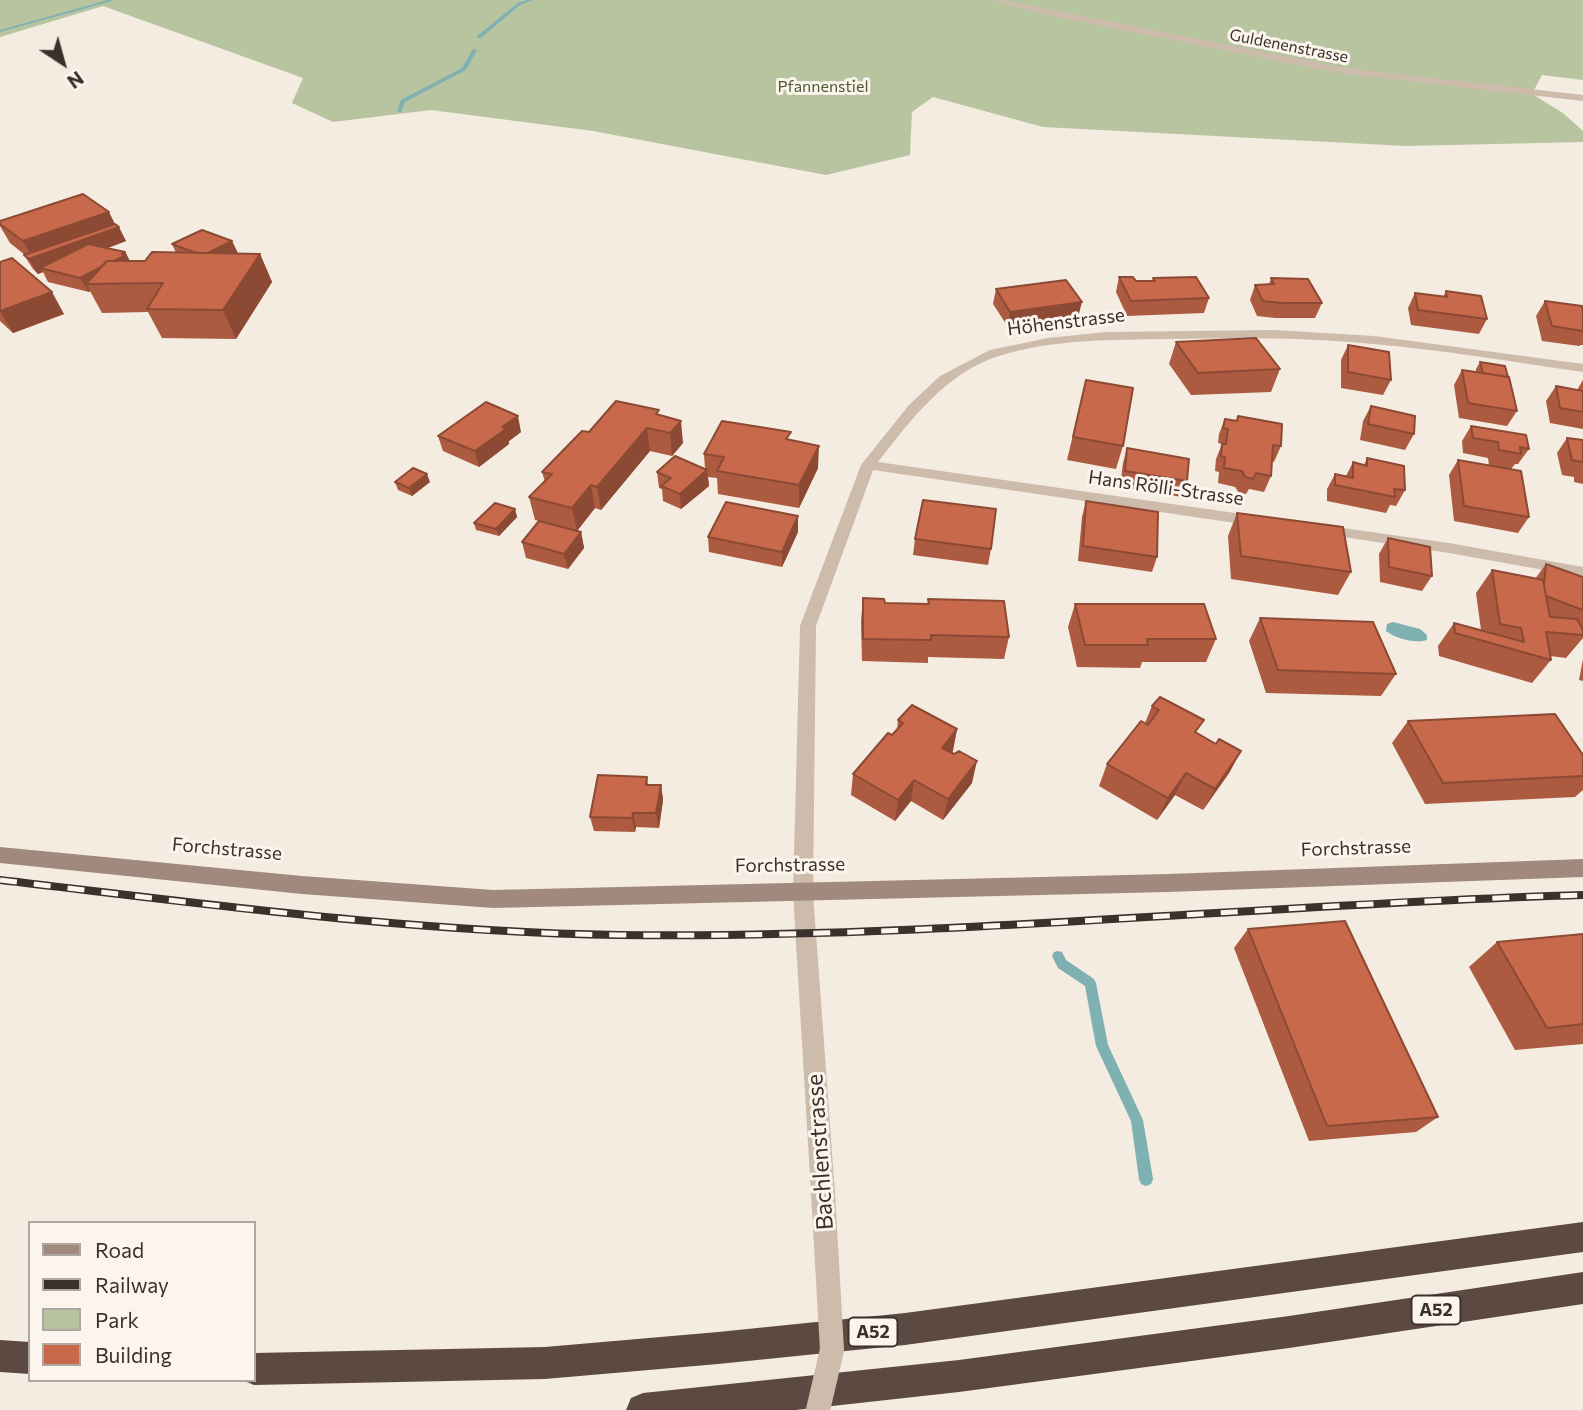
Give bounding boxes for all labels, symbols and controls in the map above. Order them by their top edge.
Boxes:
street label: Guldenenstrasse [1228,25,1350,67]
north arrow [28,28,98,98]
text: N [63,67,88,94]
park label: Pfannenstiel [778,77,868,97]
street label: Höhenstrasse [1006,303,1126,341]
street label: Hans Rölli-Strasse [1087,466,1245,510]
street label: Forchstrasse [171,833,283,865]
street label: Forchstrasse [1300,835,1412,861]
street label: Forchstrasse [735,853,845,877]
street label: Bachlenstrasse [801,1073,839,1231]
legend [28,1221,256,1382]
text: Road [95,1237,144,1262]
text: Railway [95,1272,169,1297]
road number: A52 [1412,1296,1460,1324]
text: Park [95,1307,139,1332]
road number: A52 [848,1317,898,1346]
text: Building [95,1342,172,1367]

